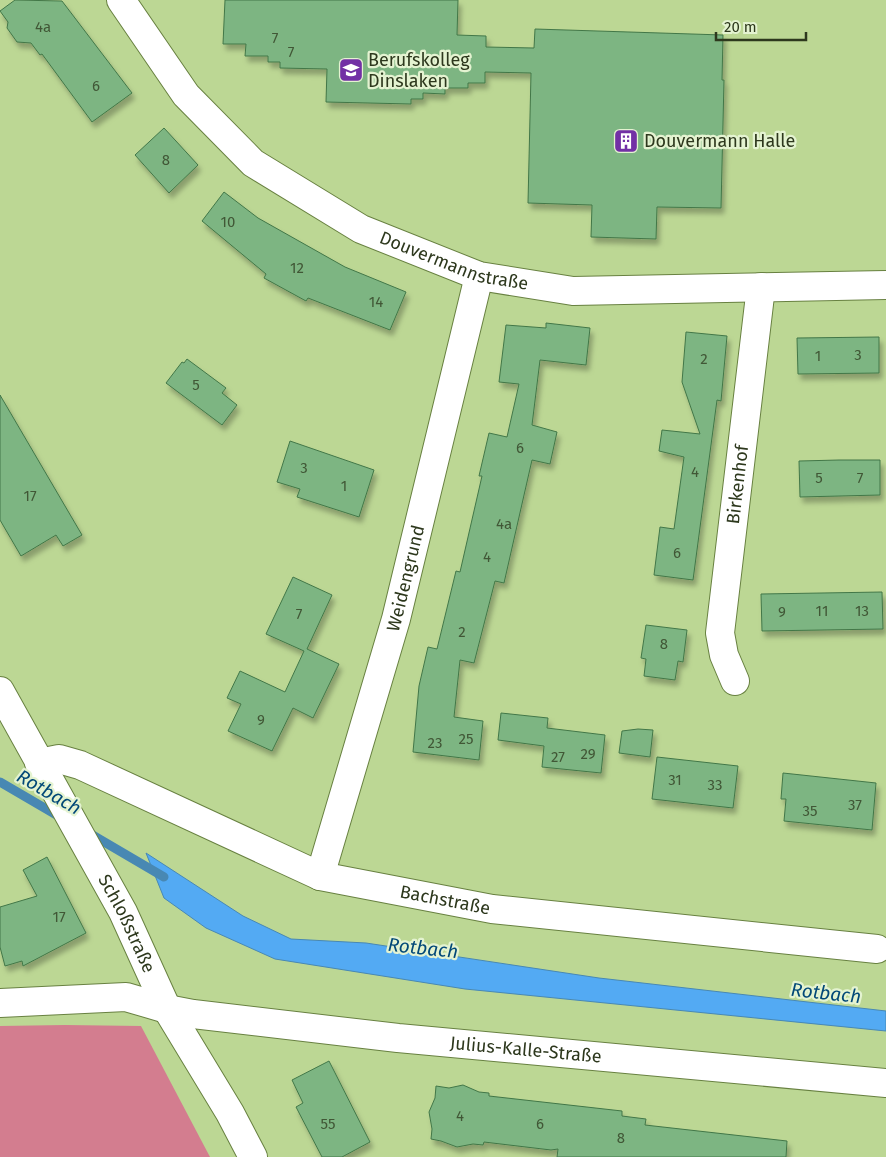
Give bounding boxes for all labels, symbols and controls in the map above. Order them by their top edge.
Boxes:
scale bar [716,10,806,42]
house number: 4a [35,18,51,36]
text: 20 m [724,18,757,36]
house number: 7 [272,29,279,47]
house number: 7 [288,43,295,61]
place label: Berufskolleg Dinslaken [368,49,470,92]
school or university icon: Berufskolleg Dinslaken [338,57,364,83]
house number: 6 [92,77,100,95]
building icon: Douvermann Halle [613,128,639,154]
place label: Douvermann Halle [644,130,795,152]
house number: 8 [162,151,170,169]
house number: 10 [221,213,235,231]
street label: Douvermannstraße [376,226,530,295]
house number: 12 [290,259,304,277]
house number: 14 [369,293,383,311]
house number: 3 [854,346,862,364]
house number: 1 [815,347,821,365]
house number: 2 [700,350,708,368]
house number: 5 [192,376,200,394]
house number: 6 [516,439,524,457]
street label: Birkenhof [722,442,753,525]
house number: 3 [300,459,308,477]
house number: 4 [691,463,699,481]
house number: 5 [815,469,823,487]
house number: 7 [857,469,864,487]
house number: 1 [341,477,347,495]
house number: 17 [23,487,37,505]
house number: 4a [496,515,512,533]
street label: Weidengrund [382,523,429,634]
house number: 6 [673,544,681,562]
house number: 4 [483,548,491,566]
house number: 11 [816,602,828,620]
house number: 13 [855,602,869,620]
house number: 9 [778,603,786,621]
house number: 7 [296,605,303,623]
house number: 2 [458,623,466,641]
house number: 8 [660,635,668,653]
house number: 9 [257,711,265,729]
house number: 25 [459,730,473,748]
house number: 23 [428,734,442,752]
house number: 29 [580,745,596,763]
house number: 27 [551,748,565,766]
water label: Rotbach [13,764,85,820]
house number: 31 [668,771,682,789]
house number: 33 [708,776,722,794]
house number: 37 [848,796,862,814]
house number: 35 [802,802,818,820]
street label: Schloßstraße [93,870,160,976]
street label: Bachstraße [398,881,492,919]
house number: 17 [52,908,66,926]
water label: Rotbach [387,933,459,963]
water label: Rotbach [790,978,862,1008]
street label: Julius-Kalle-Straße [449,1032,603,1068]
house number: 4 [456,1107,464,1125]
house number: 55 [321,1115,335,1133]
house number: 6 [536,1115,544,1133]
house number: 8 [617,1129,625,1147]

